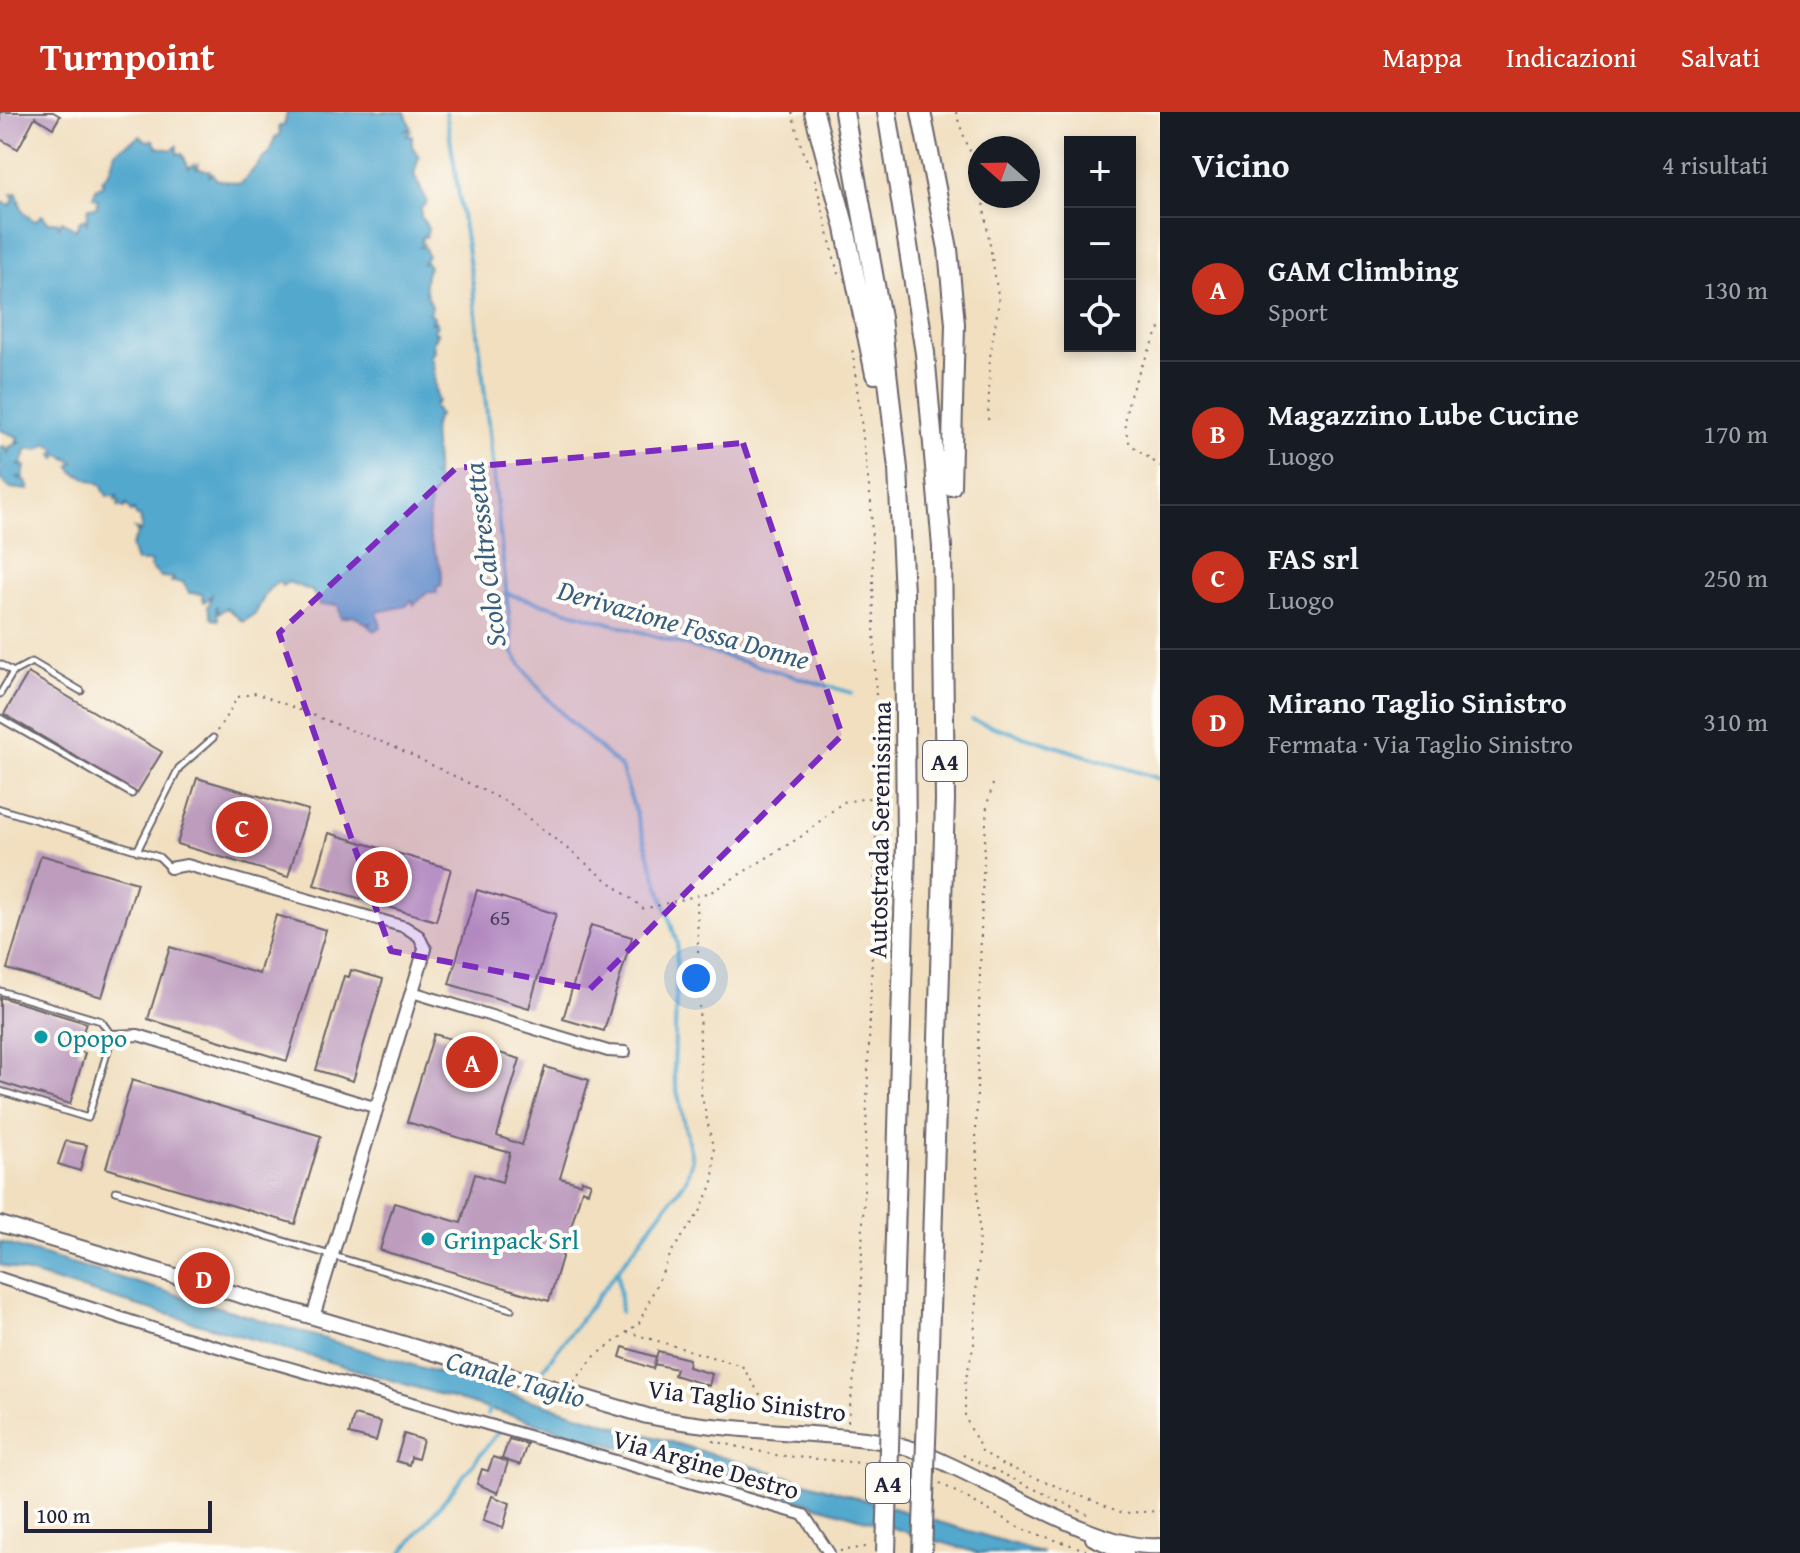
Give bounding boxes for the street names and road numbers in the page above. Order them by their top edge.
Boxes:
street label: Autostrada Serenissima [857,700,901,959]
road number: A4 [923,741,967,781]
street label: Via Taglio Sinistro [646,1368,848,1432]
street label: Via Argine Destro [608,1419,804,1509]
road number: A4 [866,1463,910,1503]

